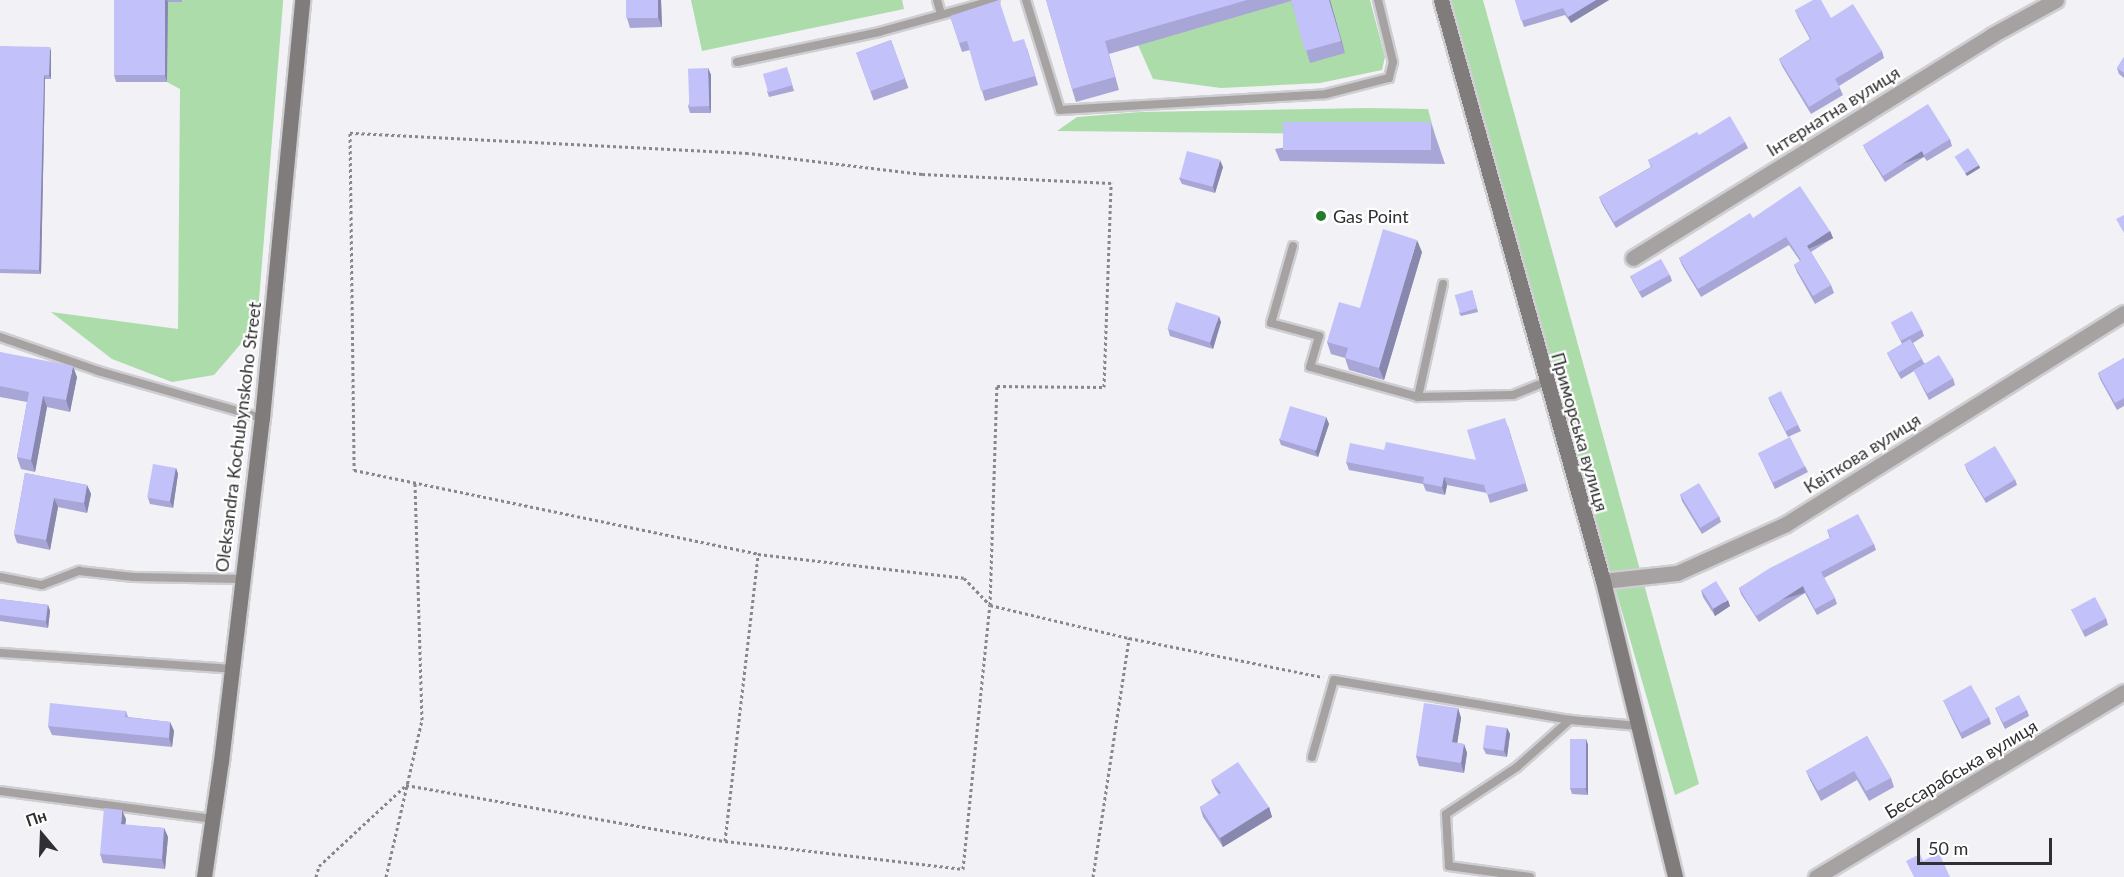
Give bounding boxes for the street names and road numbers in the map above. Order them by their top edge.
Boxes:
street label: Інтернатна вулиця [1762,61,1904,161]
street label: Oleksandra Kochubynskoho Street [211,301,265,573]
street label: Приморська вулиця [1547,350,1613,514]
street label: Квіткова вулиця [1800,408,1924,498]
street label: Бессарабська вулиця [1881,715,2041,823]

